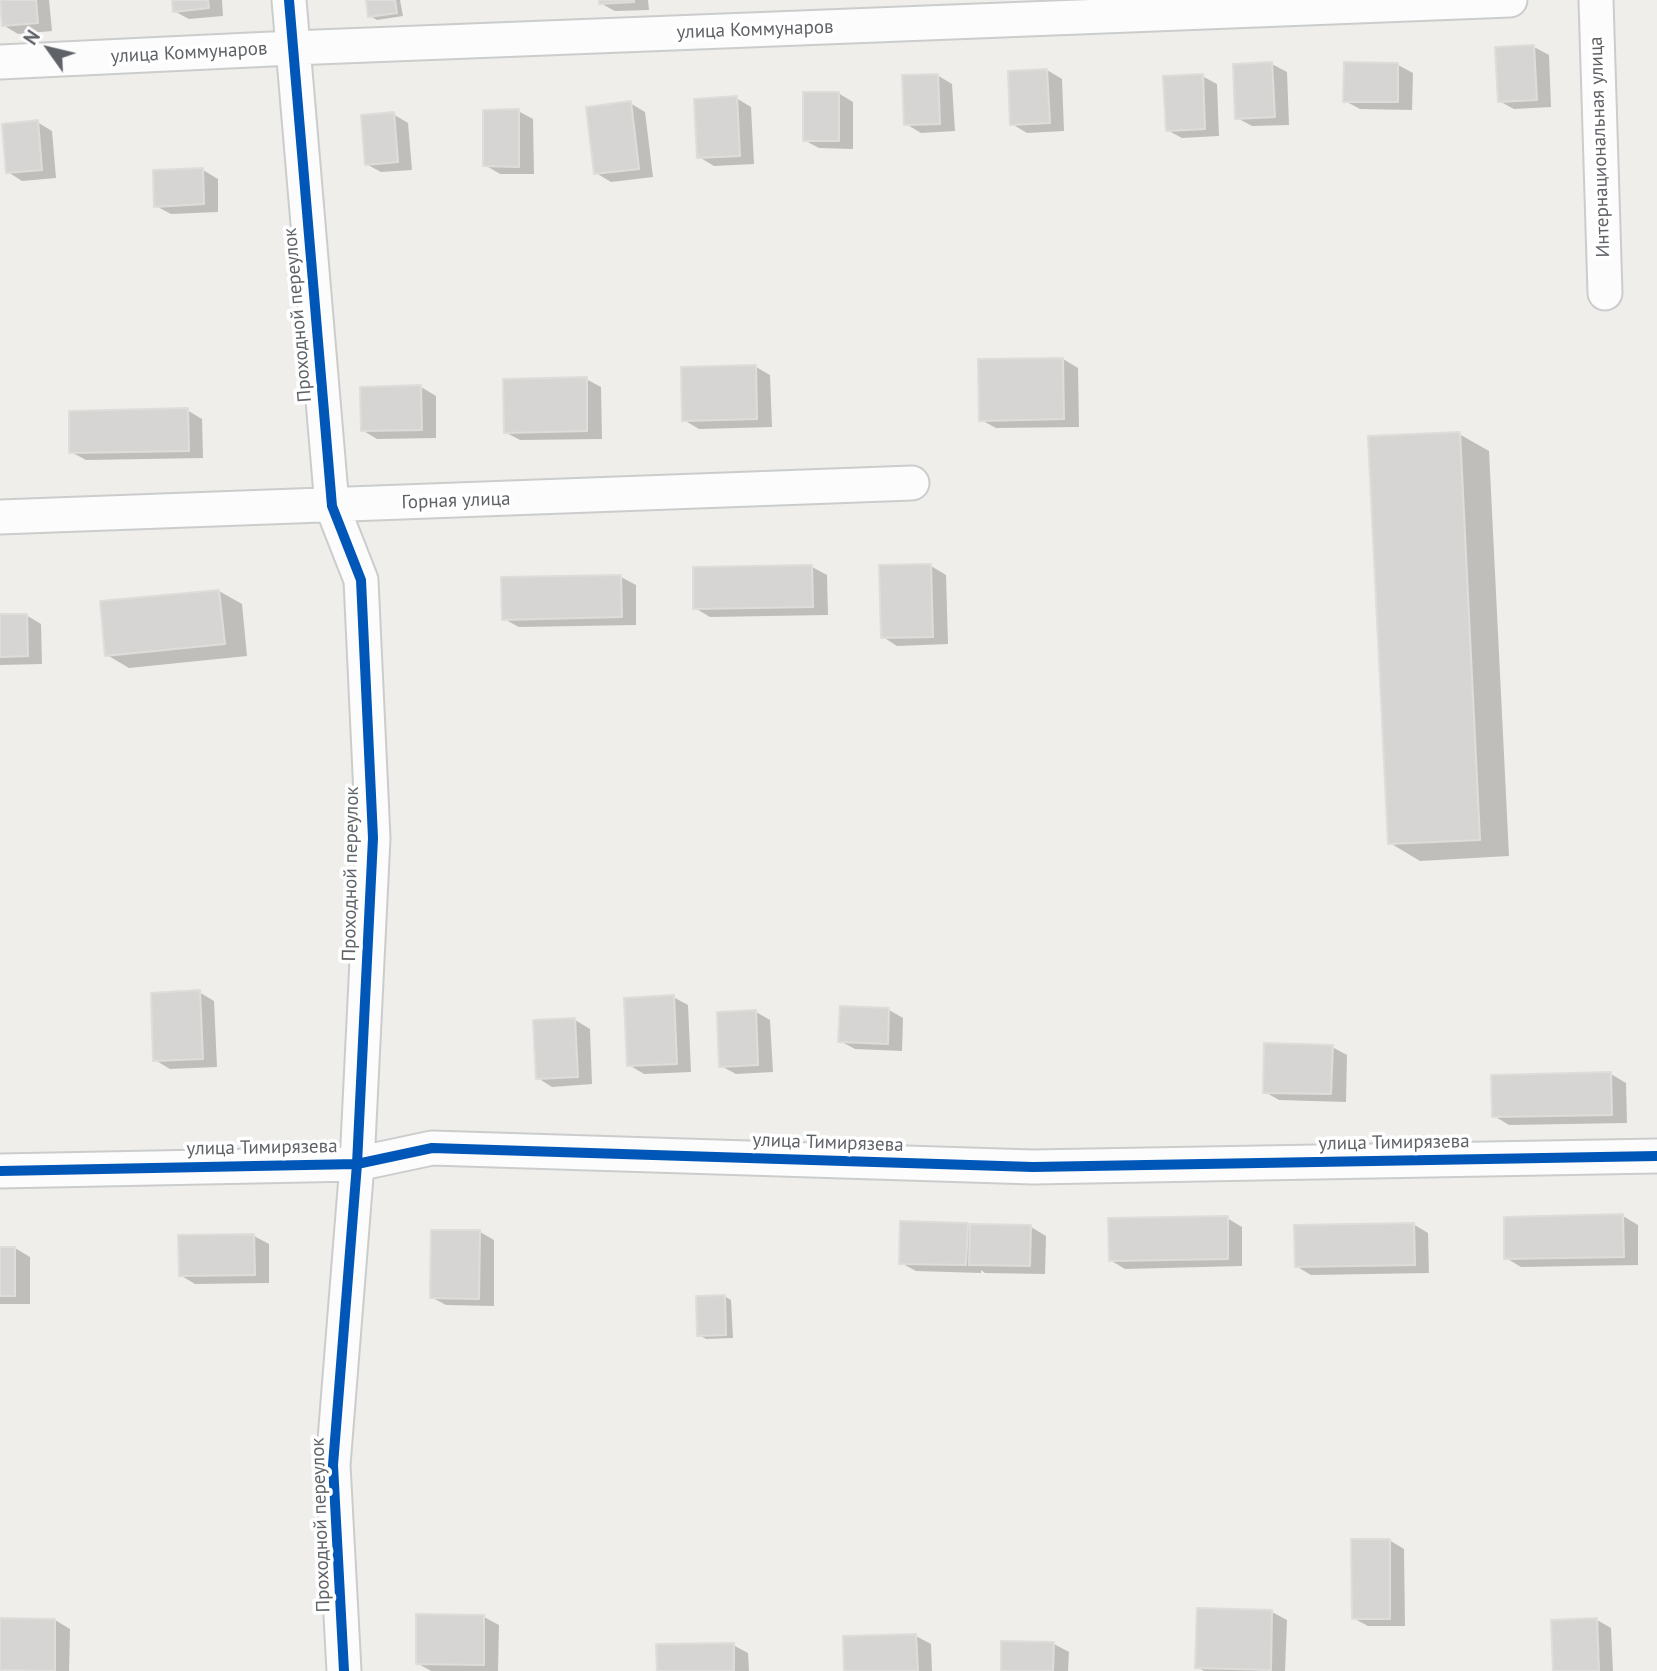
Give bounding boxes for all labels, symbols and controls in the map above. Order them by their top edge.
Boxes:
north arrow [14,14,84,84]
street label: улица Коммунаров [676,16,834,44]
text: N [18,25,45,49]
street label: Интернациональная улица [1585,36,1615,258]
street label: улица Коммунаров [110,38,268,68]
street label: Проходной переулок [279,227,317,403]
street label: Горная улица [401,488,511,514]
street label: Проходной переулок [338,786,364,962]
street label: улица Тимирязева [752,1129,904,1157]
street label: улица Тимирязева [1318,1130,1470,1156]
street label: улица Тимирязева [186,1135,338,1161]
street label: Проходной переулок [307,1437,335,1613]

